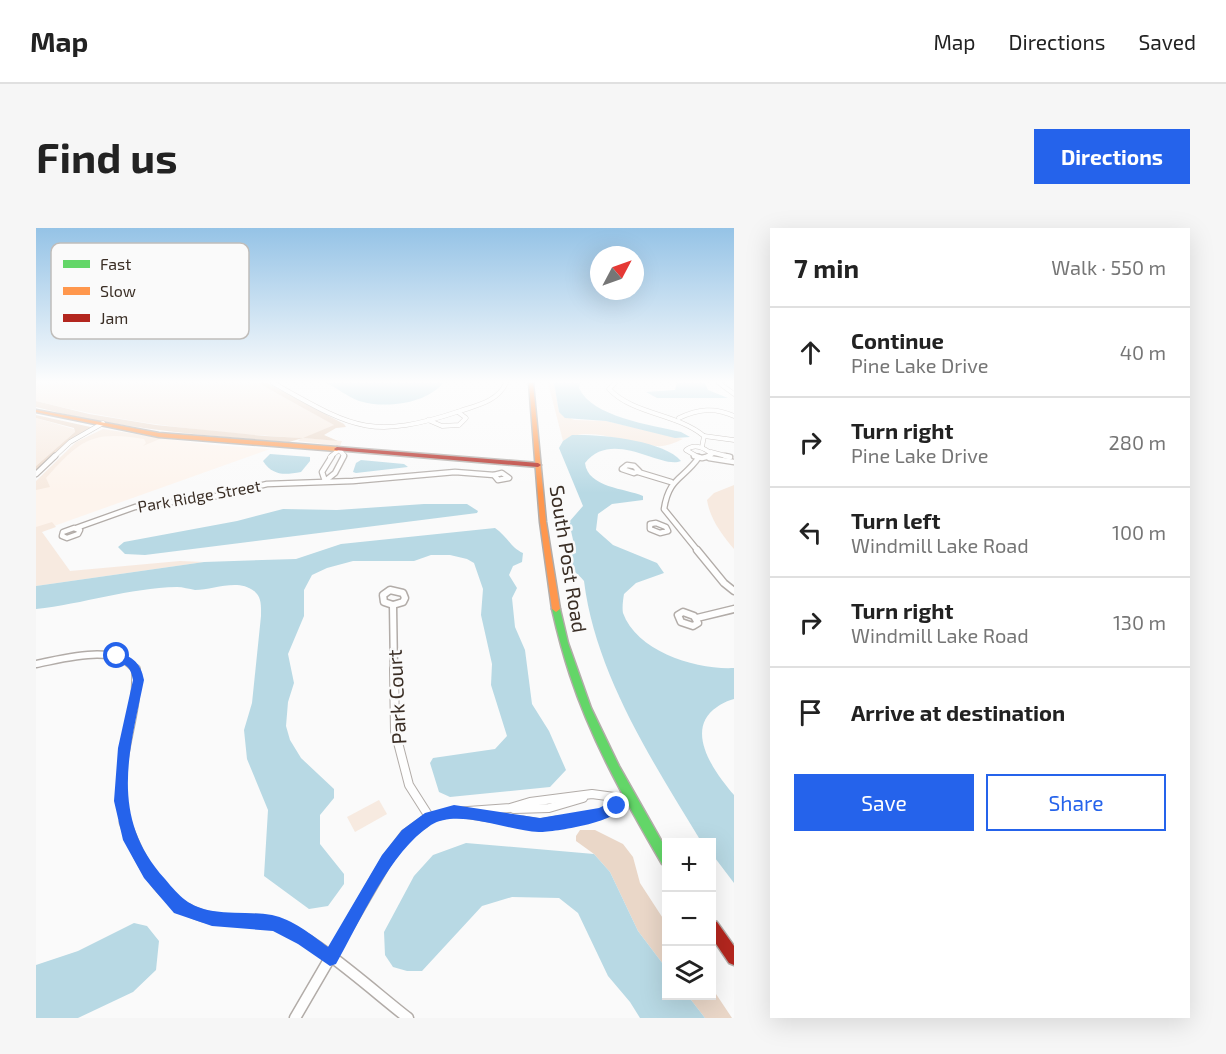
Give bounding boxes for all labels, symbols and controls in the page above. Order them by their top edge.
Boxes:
text: Map [30,24,88,58]
text: Map [933,29,976,54]
text: Directions [1009,29,1105,54]
text: Saved [1138,29,1196,54]
button: Directions [1034,129,1190,184]
text: Find us [36,131,178,181]
legend [51,243,249,339]
north arrow [590,246,644,300]
text: 7 min [794,252,859,283]
text: Fast [100,254,131,273]
text: Walk · 550 m [1051,255,1166,279]
text: Slow [100,281,136,300]
text: Jam [100,308,128,327]
text: Continue [851,327,944,353]
icon: ahead [794,336,827,369]
text: 40 m [1120,340,1166,364]
text: Pine Lake Drive [851,353,988,377]
text: Turn right [851,417,953,443]
icon: right [794,426,827,459]
text: 280 m [1109,430,1166,454]
text: Pine Lake Drive [851,443,988,467]
street label: Park Ridge Street [136,475,262,516]
street label: South Post Road [545,483,592,634]
text: Turn left [851,507,940,533]
icon: left [794,516,827,549]
text: 100 m [1112,520,1166,544]
text: Windmill Lake Road [851,533,1029,557]
text: Turn right [851,597,953,623]
icon: right [794,606,827,639]
text: 130 m [1113,610,1166,634]
text: Windmill Lake Road [851,623,1029,647]
route start [103,642,129,668]
street label: Park Court [382,649,410,745]
icon: arrive [794,696,827,729]
text: Arrive at destination [851,699,1065,725]
button: Save [794,774,974,831]
button: Share [986,774,1166,831]
route end [603,792,629,818]
map controls [662,838,716,1000]
button: + [662,838,716,892]
button: − [662,892,716,946]
button: layers [662,946,716,1000]

